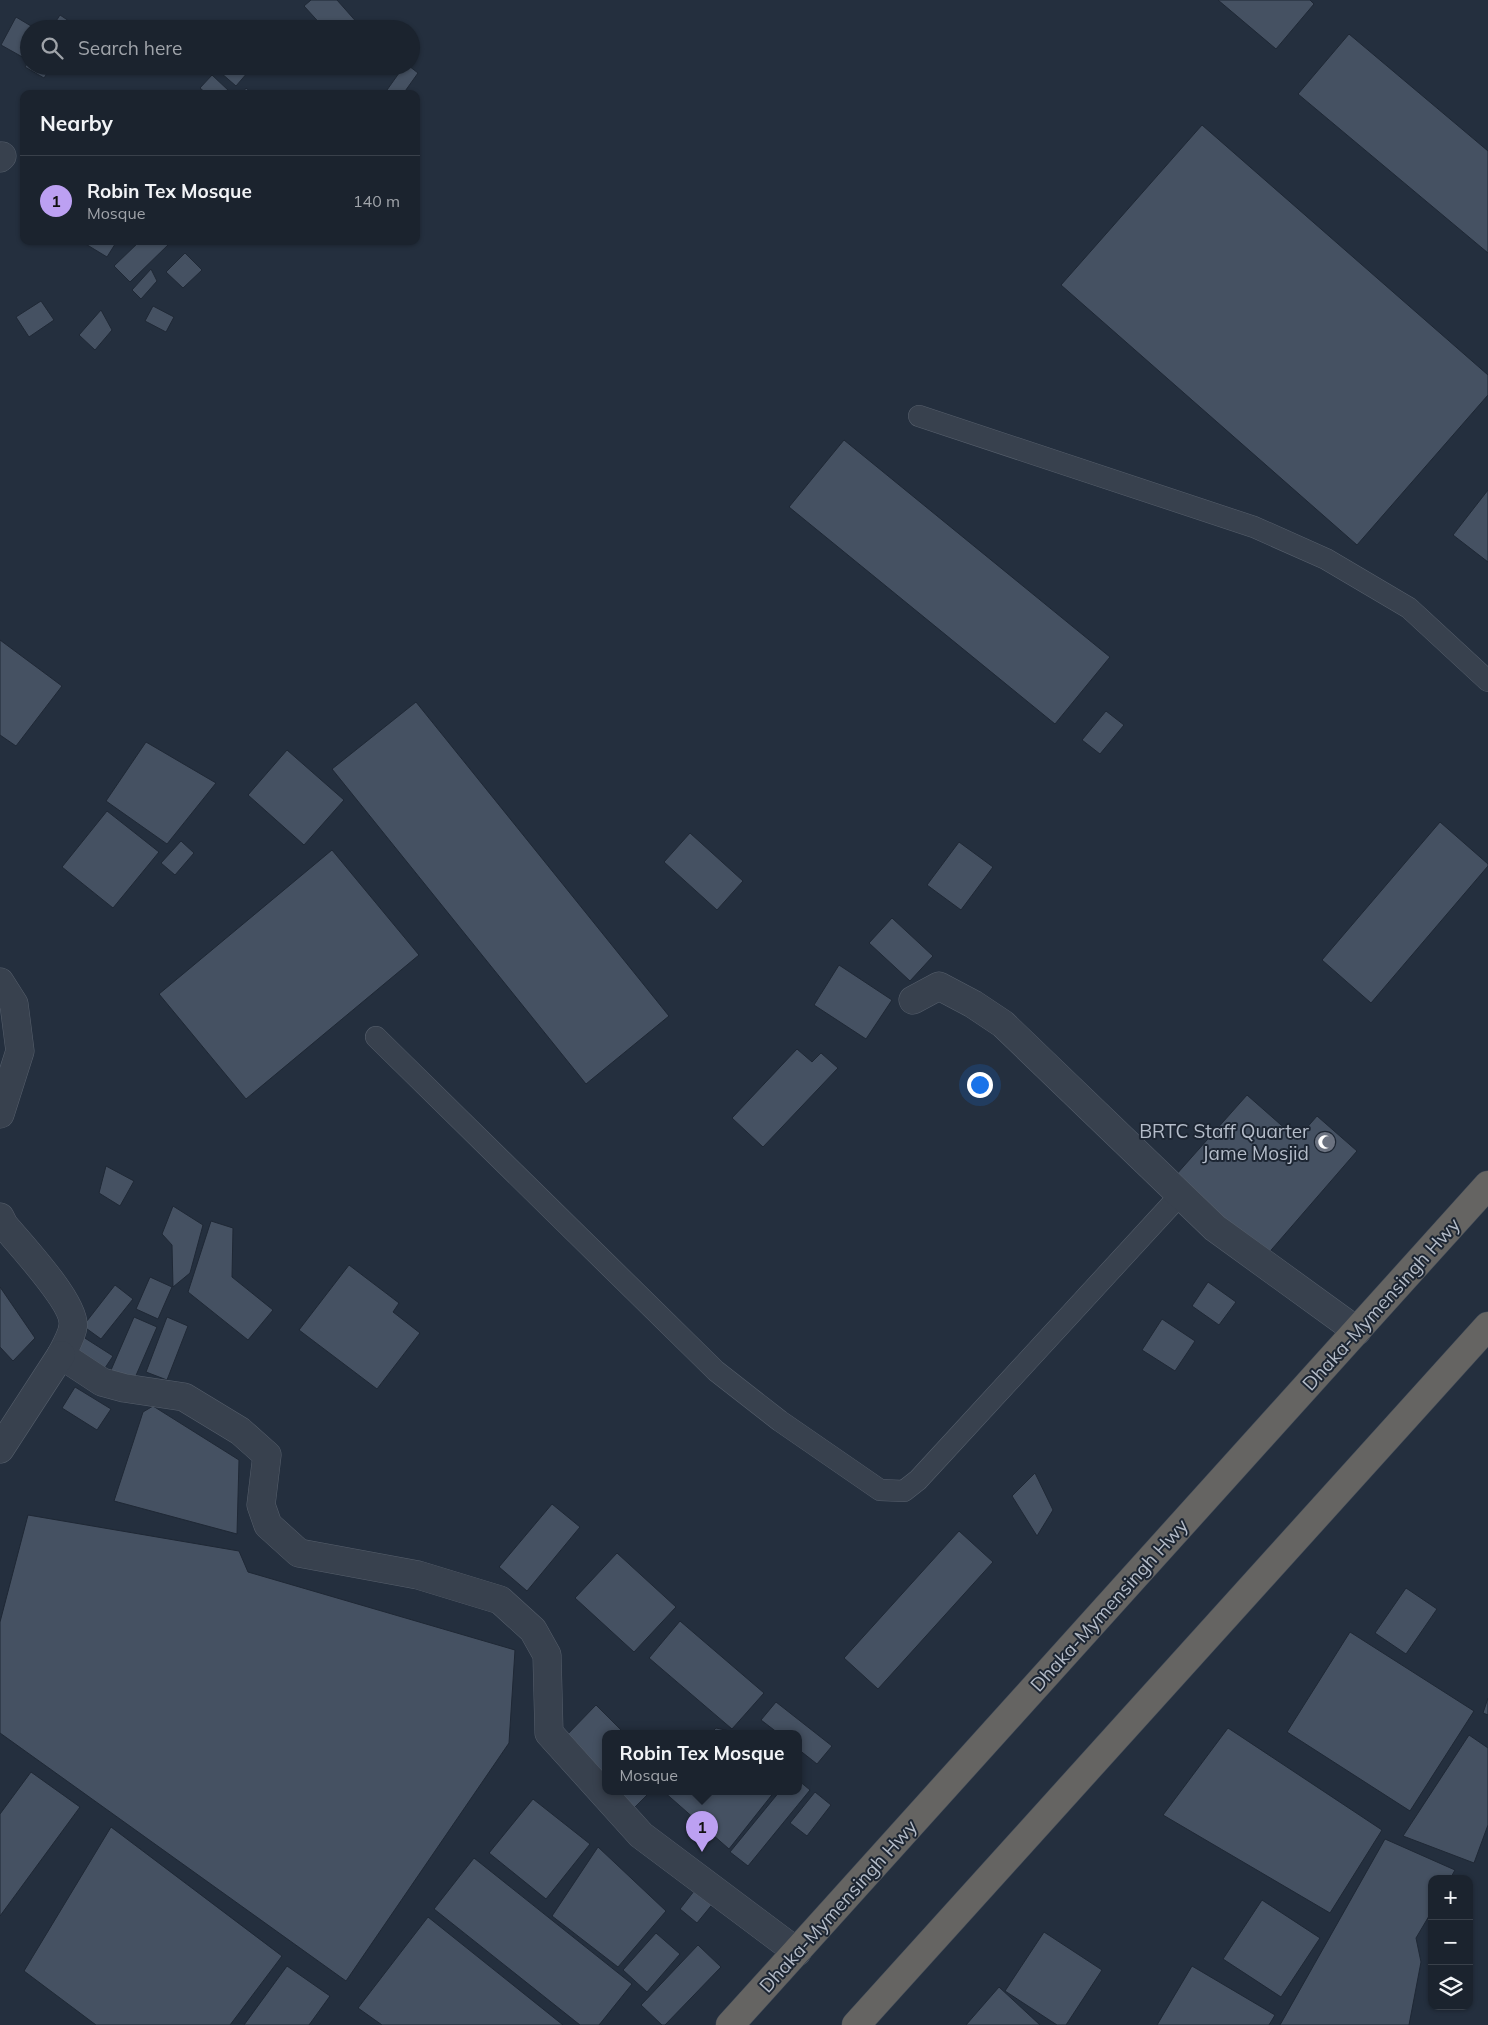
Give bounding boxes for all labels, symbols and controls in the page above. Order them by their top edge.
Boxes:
search box [20,20,420,75]
icon: search [38,34,66,62]
text: Search here [78,36,182,60]
text: Nearby [40,110,113,136]
text: Robin Tex Mosque [87,179,252,203]
text: 1 [51,191,61,211]
text: 140 m [353,191,400,211]
text: Mosque [87,203,145,223]
your location [967,1072,993,1098]
place label: BRTC Staff Quarter Jame Mosjid [1139,1119,1309,1165]
mosque icon: BRTC Staff Quarter Jame Mosjid [1313,1130,1337,1154]
street label: Dhaka-Mymensingh Hwy [1297,1213,1465,1395]
street label: Dhaka-Mymensingh Hwy [1025,1514,1193,1696]
popup [602,1730,802,1795]
text: Robin Tex Mosque [620,1741,784,1765]
text: Mosque [620,1765,678,1785]
pin: 1 [686,1811,718,1852]
street label: Dhaka-Mymensingh Hwy [754,1815,922,1997]
map controls [1428,1875,1473,2010]
button: + [1428,1875,1473,1920]
button: − [1428,1920,1473,1965]
button: layers [1428,1965,1473,2010]

